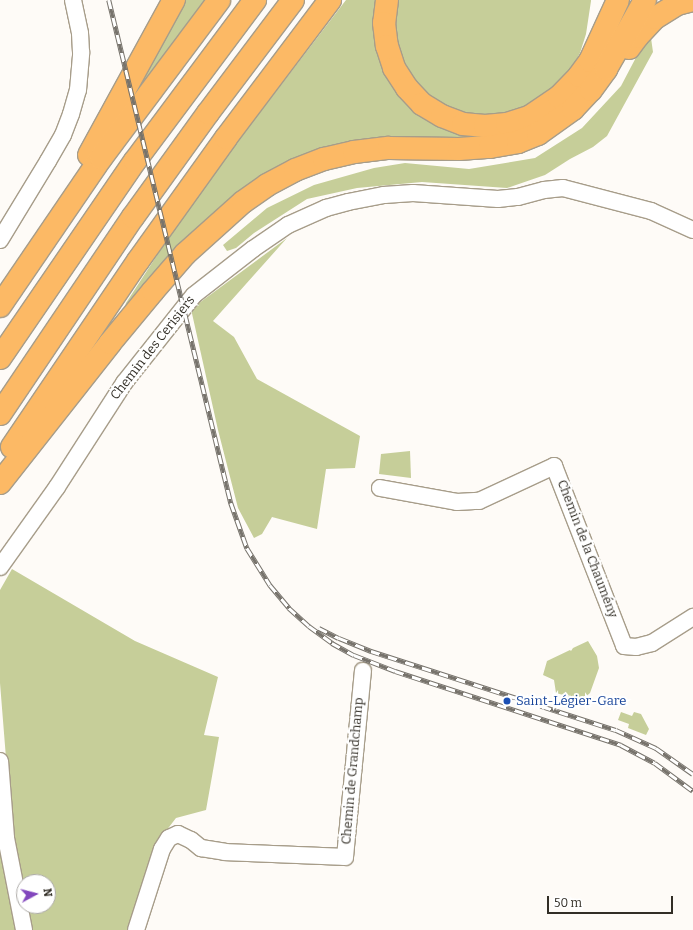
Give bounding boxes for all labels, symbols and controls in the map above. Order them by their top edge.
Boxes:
street label: Chemin des Cerisiers [108,293,198,403]
street label: Chemin de la Chaumény [553,478,621,620]
place label: Saint-Légier-Gare [516,693,626,709]
marker: Saint-Légier-Gare [501,695,513,707]
street label: Chemin de Grandchamp [339,697,367,845]
north arrow [16,874,56,914]
text: N [40,888,54,898]
scale bar [549,888,675,914]
text: 50 m [554,896,582,910]

